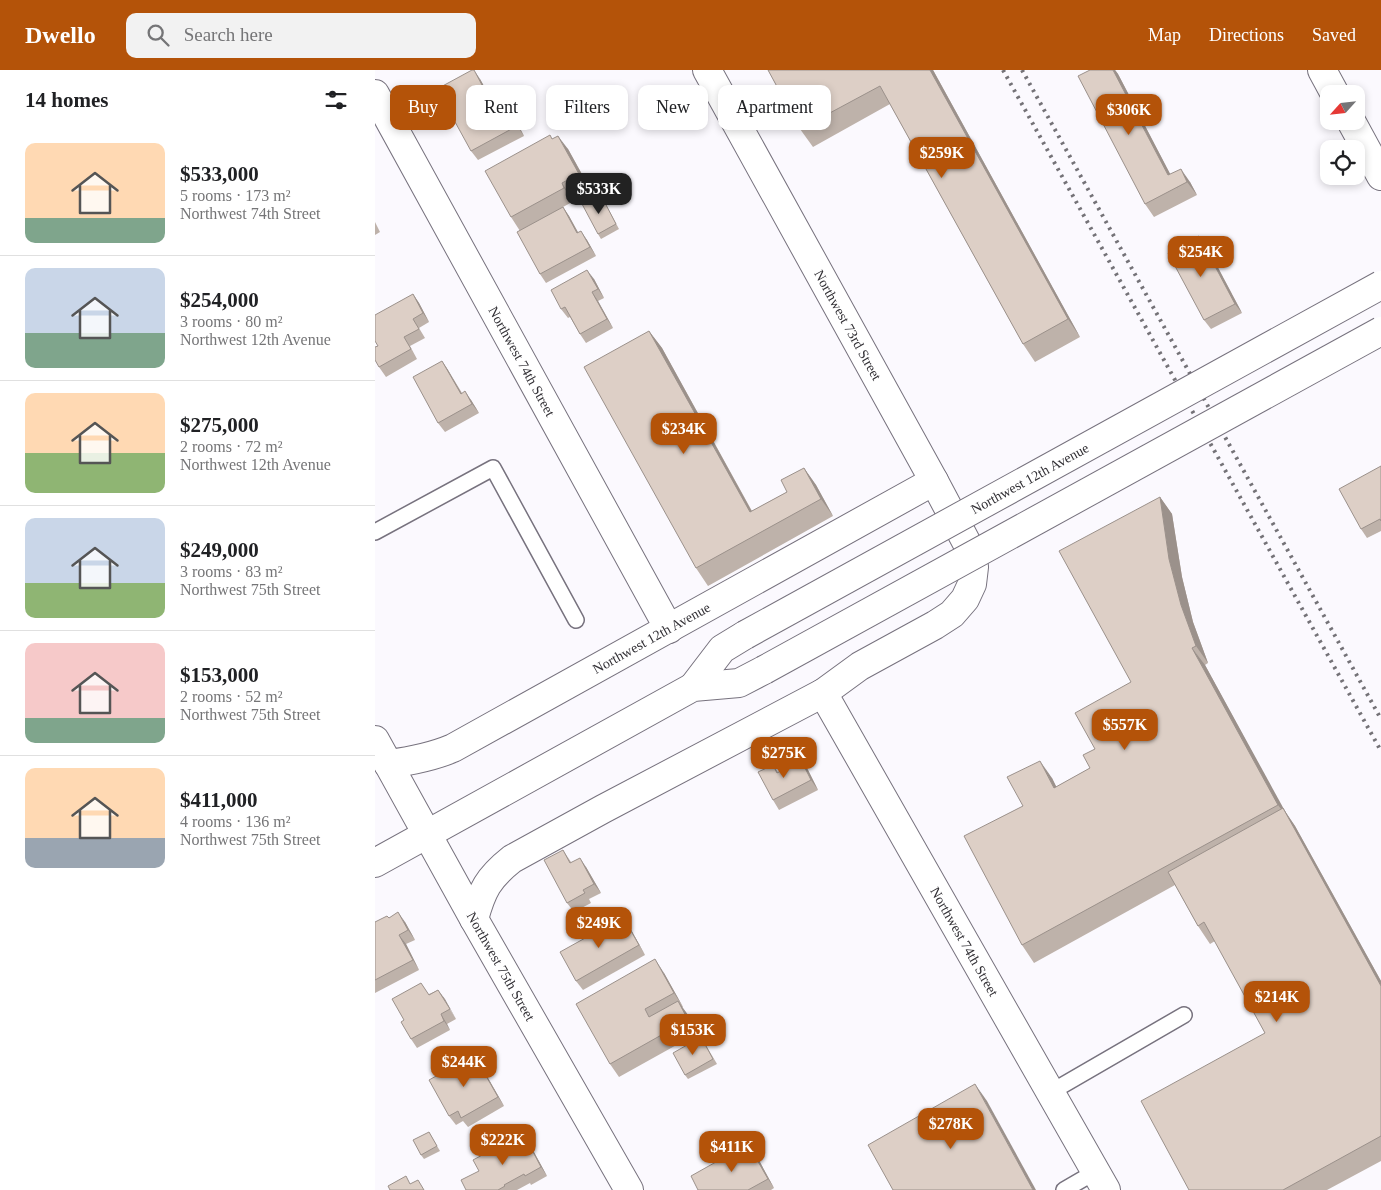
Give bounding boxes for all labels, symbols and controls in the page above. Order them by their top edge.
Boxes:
search box [126,13,476,58]
icon: search [144,21,172,49]
text: Dwello [25,22,96,48]
text: Search here [184,24,273,45]
text: Map [1148,25,1181,45]
text: Directions [1209,25,1284,45]
text: Saved [1312,25,1356,45]
chip: Buy [390,85,456,130]
chip: Rent [466,85,536,130]
chip: Filters [546,85,628,130]
chip: New [638,85,708,130]
chip: Apartment [718,85,831,130]
north arrow [1320,85,1365,130]
map controls [1320,85,1365,185]
icon: filters [322,86,350,114]
text: 14 homes [25,88,108,112]
pin: $306K [1094,93,1164,136]
text: $306K [1107,101,1151,118]
pin: $259K [907,136,977,179]
button: locate [1320,140,1365,185]
text: $259K [920,144,964,161]
text: $533,000 [180,162,259,186]
icon: home [65,163,125,223]
pin: $533K [564,172,634,215]
text: $533K [577,180,621,197]
text: 5 rooms · 173 m² [180,187,291,204]
text: Northwest 74th Street [180,205,320,222]
pin: $254K [1166,236,1236,278]
text: $254K [1179,243,1223,260]
street label: Northwest 73rd Street [811,268,884,383]
icon: home [65,288,125,348]
text: $254,000 [180,288,259,312]
street label: Northwest 74th Street [485,304,558,419]
text: 3 rooms · 80 m² [180,313,283,330]
text: Northwest 12th Avenue [180,331,331,348]
pin: $234K [649,412,719,455]
icon: home [65,413,125,473]
text: $275,000 [180,413,259,437]
text: $234K [662,420,706,437]
text: 2 rooms · 72 m² [180,438,283,455]
street label: Northwest 12th Avenue [969,440,1091,517]
text: Northwest 12th Avenue [180,456,331,473]
icon: home [65,538,125,598]
text: $249,000 [180,538,259,562]
text: 3 rooms · 83 m² [180,563,283,580]
text: Northwest 75th Street [180,581,320,598]
street label: Northwest 12th Avenue [590,600,713,677]
icon: home [65,663,125,723]
text: $153,000 [180,663,259,687]
text: 2 rooms · 52 m² [180,688,283,705]
text: Northwest 75th Street [180,706,320,723]
pin: $557K [1090,708,1160,751]
text: $557K [1103,716,1147,733]
pin: $275K [749,736,819,779]
text: $275K [762,744,806,761]
icon: home [65,788,125,848]
text: $411,000 [180,788,258,812]
text: 4 rooms · 136 m² [180,813,291,830]
text: Northwest 75th Street [180,831,320,848]
street label: Northwest 74th Street [927,885,1001,999]
pin: $249K [564,906,634,949]
street label: Northwest 75th Street [464,909,538,1024]
text: $249K [577,914,621,931]
pin: $214K [1242,980,1312,1023]
text: $214K [1255,988,1299,1005]
pin: $153K [658,1014,728,1056]
text: $153K [671,1021,715,1038]
pin: $244K [429,1046,499,1088]
text: $244K [442,1053,486,1070]
pin: $278K [916,1108,986,1150]
text: $278K [929,1115,973,1132]
pin: $222K [468,1124,538,1166]
pin: $411K [697,1130,767,1173]
text: $222K [481,1131,525,1148]
text: $411K [710,1138,754,1155]

